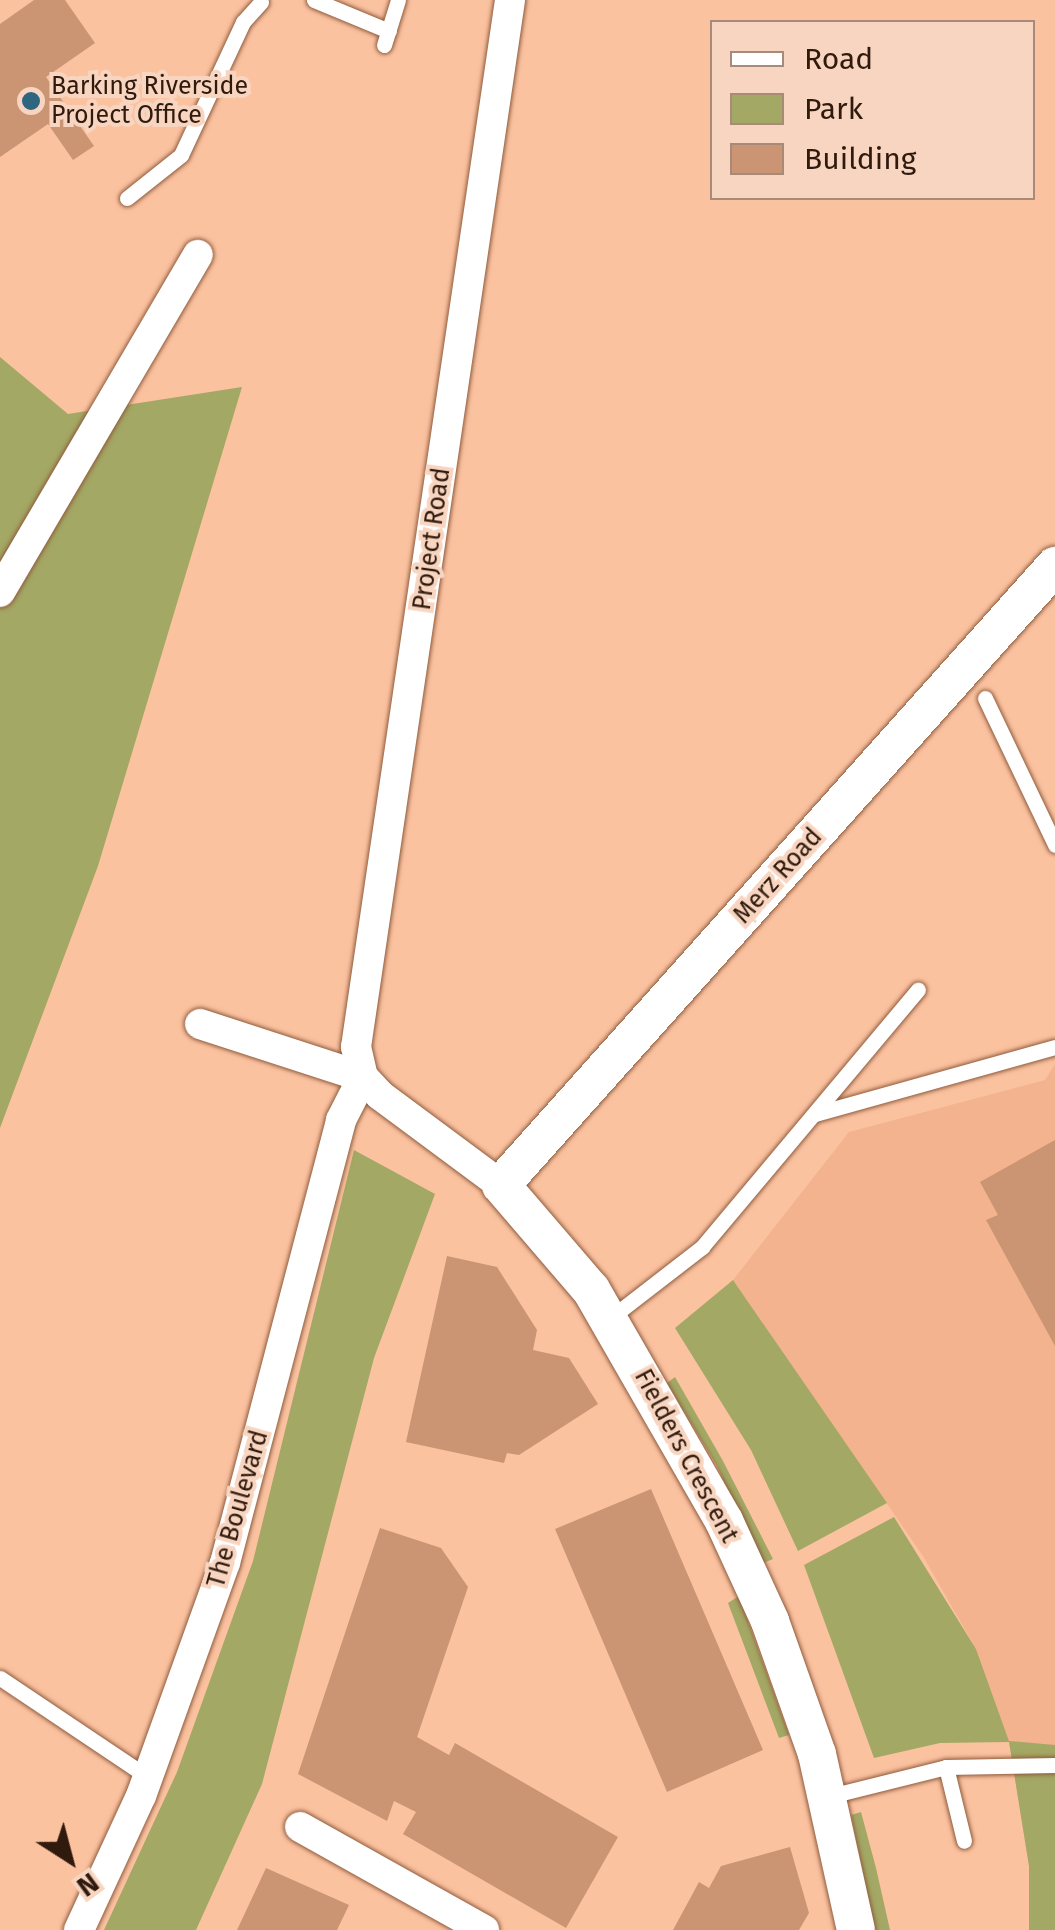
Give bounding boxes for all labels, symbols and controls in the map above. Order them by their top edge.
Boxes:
legend [710,20,1035,200]
text: Road [804,41,873,77]
place label: Barking Riverside Project Office [51,72,248,131]
marker: Barking Riverside Project Office [20,90,42,112]
text: Park [804,91,863,127]
text: Building [804,141,916,177]
street label: Project Road [407,466,457,612]
street label: Merz Road [727,822,829,930]
street label: Fielders Crescent [628,1364,744,1548]
street label: The Boulevard [201,1427,275,1591]
north arrow [20,1810,120,1910]
text: N [71,1866,105,1903]

